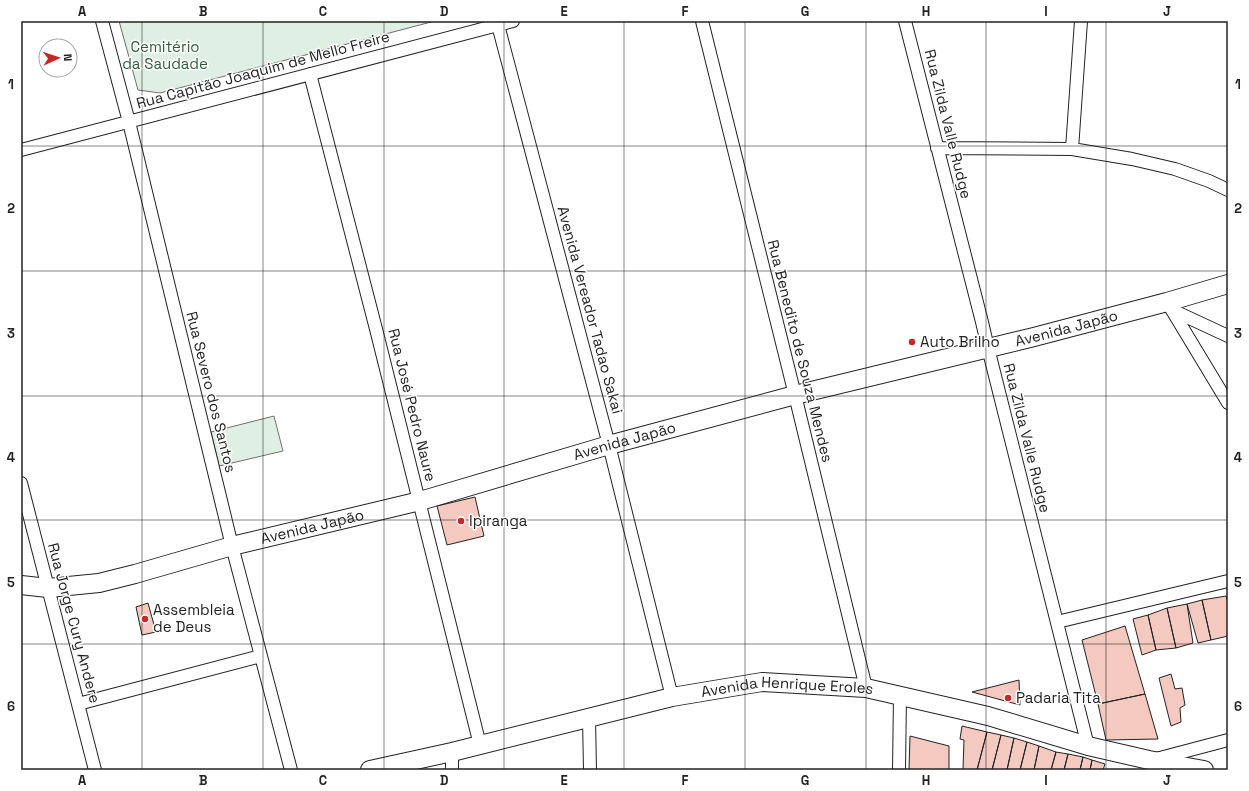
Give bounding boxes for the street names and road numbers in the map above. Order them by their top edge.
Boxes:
street label: Rua Capitão Joaquim de Mello Freire [134,26,392,113]
street label: Rua Zilda Valle Rudge [921,47,976,201]
street label: Avenida Vereador Tadao Sakai [554,204,627,416]
street label: Rua Benedito de Souza Mendes [764,238,837,464]
street label: Avenida Japão [1013,305,1120,350]
street label: Rua Severo dos Santos [182,309,241,474]
street label: Rua José Pedro Naure [384,326,441,484]
street label: Rua Zilda Valle Rudge [1000,361,1055,515]
street label: Avenida Japão [571,417,678,464]
street label: Avenida Japão [259,505,366,548]
street label: Rua Jorge Cury Andere [44,541,105,705]
street label: Avenida Henrique Eroles [700,672,876,701]

